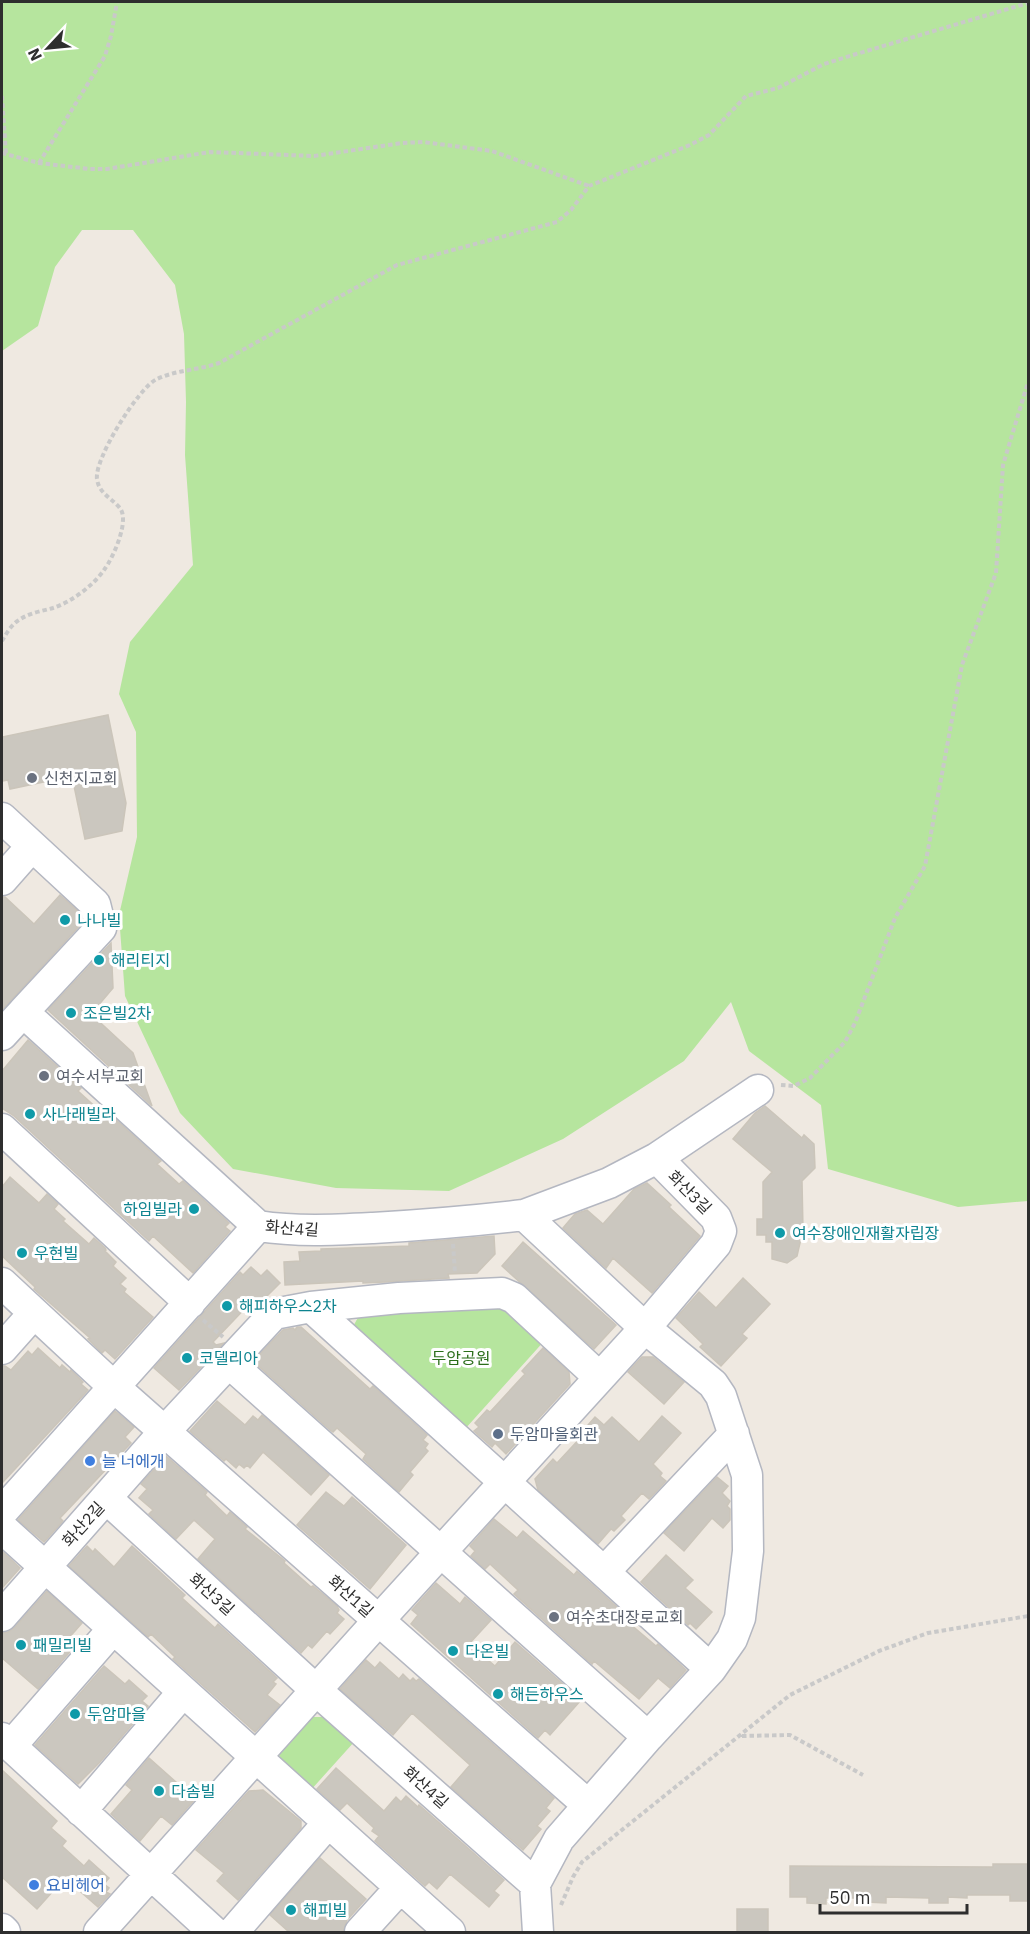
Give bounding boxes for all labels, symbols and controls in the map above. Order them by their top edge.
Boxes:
north arrow [18,18,78,78]
text: N [23,45,46,64]
place label: 신천지교회 [44,768,118,788]
marker: 신천지교회 [25,771,39,785]
place label: 나나빌 [77,910,121,930]
marker: 나나빌 [58,913,72,927]
place label: 해리티지 [111,950,170,970]
marker: 해리티지 [92,953,106,967]
place label: 조은빌2차 [83,1003,152,1023]
marker: 조은빌2차 [64,1006,78,1020]
place label: 여수서부교회 [56,1066,144,1086]
marker: 여수서부교회 [37,1069,51,1083]
place label: 사나래빌라 [42,1104,116,1124]
marker: 사나래빌라 [23,1107,37,1121]
street label: 화산3길 [664,1166,716,1218]
place label: 하임빌라 [123,1199,182,1219]
marker: 하임빌라 [187,1202,201,1216]
street label: 화산4길 [264,1216,320,1240]
place label: 여수장애인재활자립장 [792,1223,939,1243]
marker: 여수장애인재활자립장 [773,1226,787,1240]
place label: 우현빌 [34,1243,78,1263]
marker: 우현빌 [15,1246,29,1260]
place label: 해피하우스2차 [239,1296,337,1316]
marker: 해피하우스2차 [220,1299,234,1313]
place label: 코델리아 [199,1348,258,1368]
park label: 두암공원 [432,1348,490,1368]
marker: 코델리아 [180,1351,194,1365]
place label: 두암마을회관 [510,1424,599,1444]
marker: 두암마을회관 [491,1427,505,1441]
place label: 늘 너에개 [102,1451,165,1471]
marker: 늘 너에개 [83,1454,97,1468]
street label: 화산2길 [58,1497,108,1551]
street label: 화산3길 [185,1569,239,1619]
street label: 화산1길 [324,1571,378,1621]
place label: 여수초대장로교회 [566,1607,684,1627]
marker: 여수초대장로교회 [547,1610,561,1624]
place label: 패밀리빌 [33,1635,92,1655]
marker: 패밀리빌 [14,1638,28,1652]
place label: 다온빌 [465,1641,509,1661]
marker: 다온빌 [446,1644,460,1658]
place label: 해든하우스 [510,1684,584,1704]
marker: 해든하우스 [491,1687,505,1701]
place label: 두암마을 [87,1704,146,1724]
marker: 두암마을 [68,1707,82,1721]
street label: 화산4길 [399,1762,453,1812]
place label: 다솜빌 [171,1781,215,1801]
marker: 다솜빌 [152,1784,166,1798]
place label: 요비헤어 [46,1875,105,1895]
scale bar [820,1877,967,1915]
marker: 요비헤어 [27,1878,41,1892]
text: 50 m [829,1886,871,1909]
place label: 해피빌 [303,1900,347,1920]
marker: 해피빌 [284,1903,298,1917]

